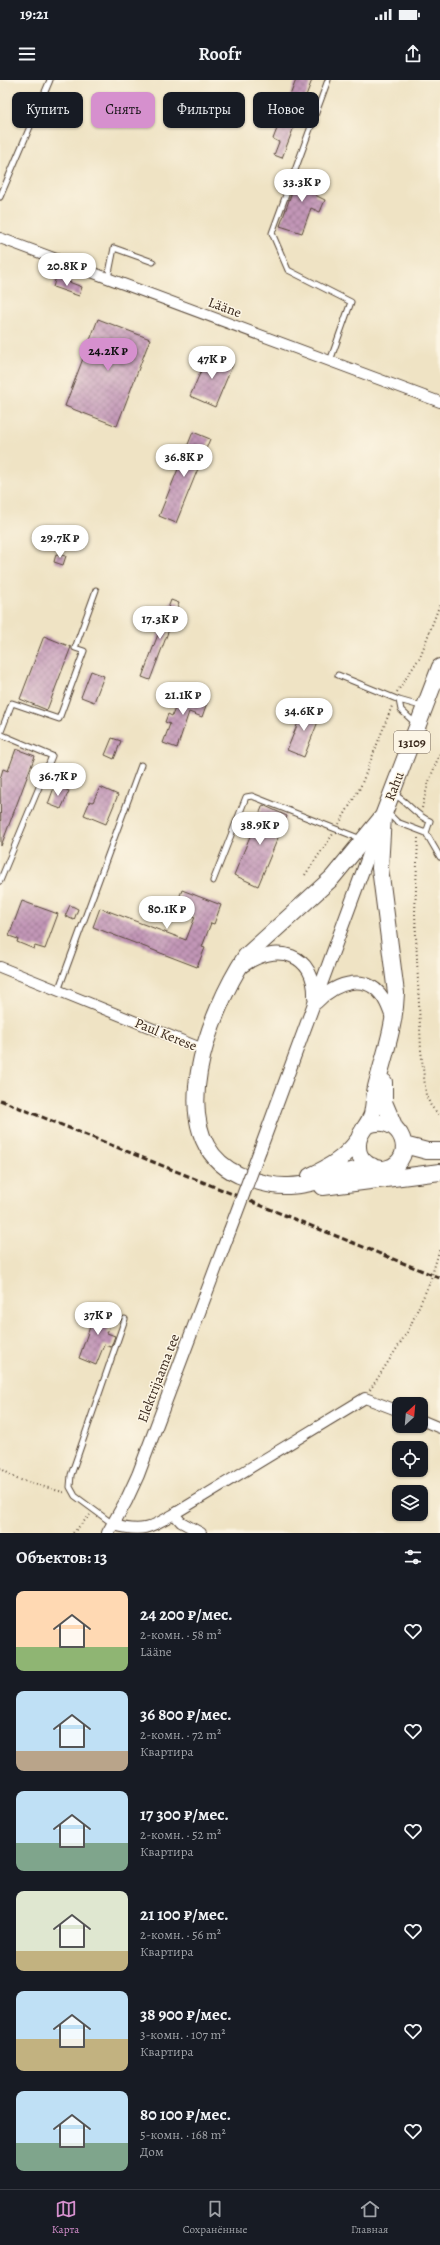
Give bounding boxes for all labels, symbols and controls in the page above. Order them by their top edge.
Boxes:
text: 19:21 [20,4,49,24]
text: Roofr [198,42,242,66]
icon: menu [16,43,38,65]
icon: share [402,43,424,65]
chip: Купить [12,92,83,128]
chip: Снять [91,92,155,128]
chip: Фильтры [163,92,245,128]
chip: Новое [253,92,319,128]
pin: 33.3K ₽ [265,169,339,203]
text: 33.3K ₽ [283,173,321,190]
pin: 20.8K ₽ [30,253,104,287]
text: 20.8K ₽ [47,257,87,274]
street label: Lääne [206,293,244,322]
pin: 24.2K ₽ [71,338,145,372]
text: 24.2K ₽ [88,342,128,359]
pin: 47K ₽ [184,346,240,380]
text: 47K ₽ [197,350,227,367]
pin: 36.8K ₽ [147,444,221,478]
text: 36.8K ₽ [165,448,203,465]
pin: 29.7K ₽ [23,525,97,559]
text: 29.7K ₽ [41,529,79,546]
pin: 17.3K ₽ [123,606,197,640]
text: 17.3K ₽ [142,610,178,627]
pin: 21.1K ₽ [146,682,220,716]
text: 21.1K ₽ [165,686,201,703]
pin: 34.6K ₽ [267,698,341,732]
text: 34.6K ₽ [285,702,323,719]
road number: 13109 [394,731,430,753]
pin: 36.7K ₽ [21,763,95,797]
text: 36.7K ₽ [39,767,77,784]
street label: Rahu [380,768,409,804]
pin: 38.9K ₽ [223,812,297,846]
text: 38.9K ₽ [241,816,279,833]
pin: 80.1K ₽ [130,896,204,930]
text: 80.1K ₽ [148,900,186,917]
street label: Paul Kerese [132,1013,200,1056]
pin: 37K ₽ [70,1302,126,1336]
text: 37K ₽ [84,1306,112,1323]
street label: Elektrijaama tee [133,1331,184,1425]
north arrow [392,1397,428,1433]
map controls [392,1397,428,1521]
button: locate [392,1441,428,1477]
button: layers [392,1485,428,1521]
text: Объектов: 13 [16,1546,107,1569]
icon: filters [402,1546,424,1568]
text: 24 200 ₽/мес. [140,1603,233,1626]
icon: home [48,1607,96,1655]
icon: heart [402,1620,424,1642]
text: 2-комн. · 58 m² [140,1626,221,1643]
text: Lääne [140,1643,172,1660]
text: 36 800 ₽/мес. [140,1703,232,1726]
icon: home [48,1707,96,1755]
icon: heart [402,1720,424,1742]
text: 2-комн. · 72 m² [140,1726,221,1743]
text: Квартира [140,1743,194,1760]
text: 17 300 ₽/мес. [140,1803,229,1826]
icon: home [48,1807,96,1855]
icon: heart [402,1820,424,1842]
text: 2-комн. · 52 m² [140,1826,221,1843]
text: Квартира [140,1843,194,1860]
text: 21 100 ₽/мес. [140,1903,229,1926]
icon: home [48,1907,96,1955]
icon: heart [402,1920,424,1942]
text: 2-комн. · 56 m² [140,1926,221,1943]
text: Квартира [140,1943,194,1960]
text: 38 900 ₽/мес. [140,2003,232,2026]
icon: home [48,2007,96,2055]
icon: heart [402,2020,424,2042]
text: 3-комн. · 107 m² [140,2026,226,2043]
text: Квартира [140,2043,194,2060]
text: 80 100 ₽/мес. [140,2103,231,2126]
icon: home [48,2107,96,2155]
icon: heart [402,2120,424,2142]
text: 5-комн. · 168 m² [140,2126,226,2143]
text: Дом [140,2143,164,2160]
tab: Карта [52,2198,79,2237]
tab: Сохранённые [183,2198,248,2237]
tab: Главная [351,2198,388,2237]

